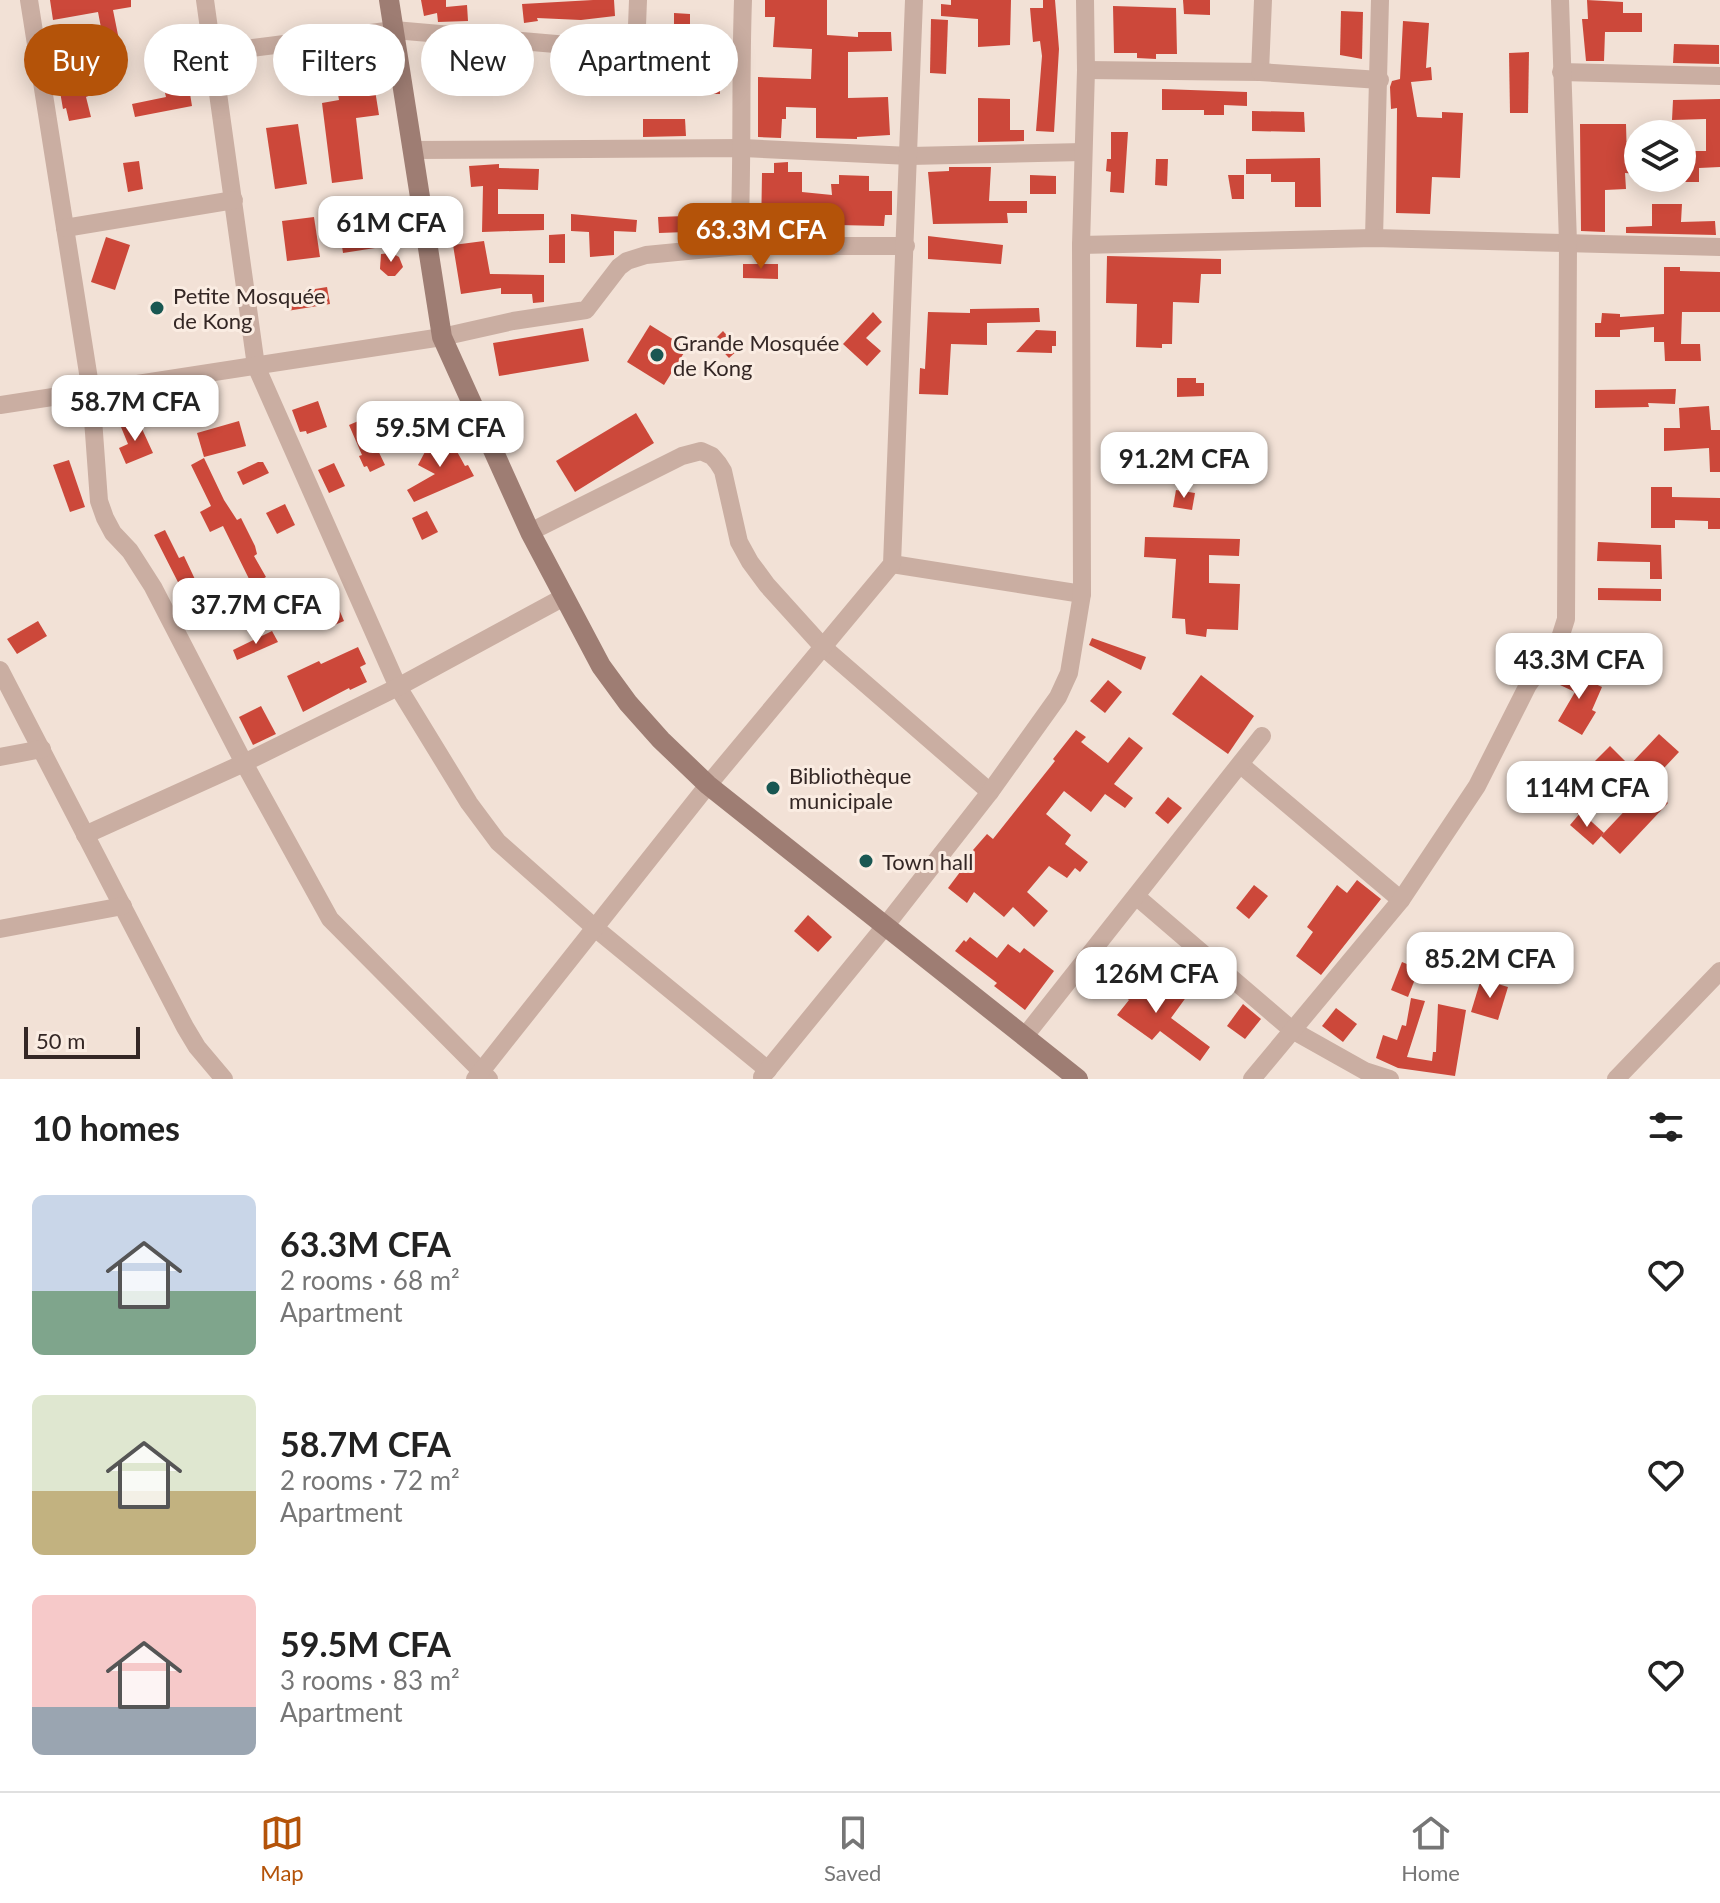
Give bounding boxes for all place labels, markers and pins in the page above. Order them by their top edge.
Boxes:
pin: 61M CFA [317,196,465,264]
pin: 63.3M CFA [669,203,853,271]
place label: Petite Mosquée de Kong [173,282,326,334]
marker: Petite Mosquée de Kong [148,299,166,317]
place label: Grande Mosquée de Kong [673,329,839,381]
marker: Grande Mosquée de Kong [648,346,666,364]
pin: 58.7M CFA [43,375,227,443]
pin: 59.5M CFA [348,401,532,469]
pin: 91.2M CFA [1092,432,1276,500]
pin: 37.7M CFA [164,578,348,646]
pin: 43.3M CFA [1487,633,1671,701]
pin: 114M CFA [1504,761,1670,829]
place label: Bibliothèque municipale [789,762,911,814]
marker: Bibliothèque municipale [764,779,782,797]
place label: Town hall [882,848,973,875]
marker: Town hall [857,852,875,870]
pin: 85.2M CFA [1398,932,1582,1000]
pin: 126M CFA [1073,947,1239,1015]

